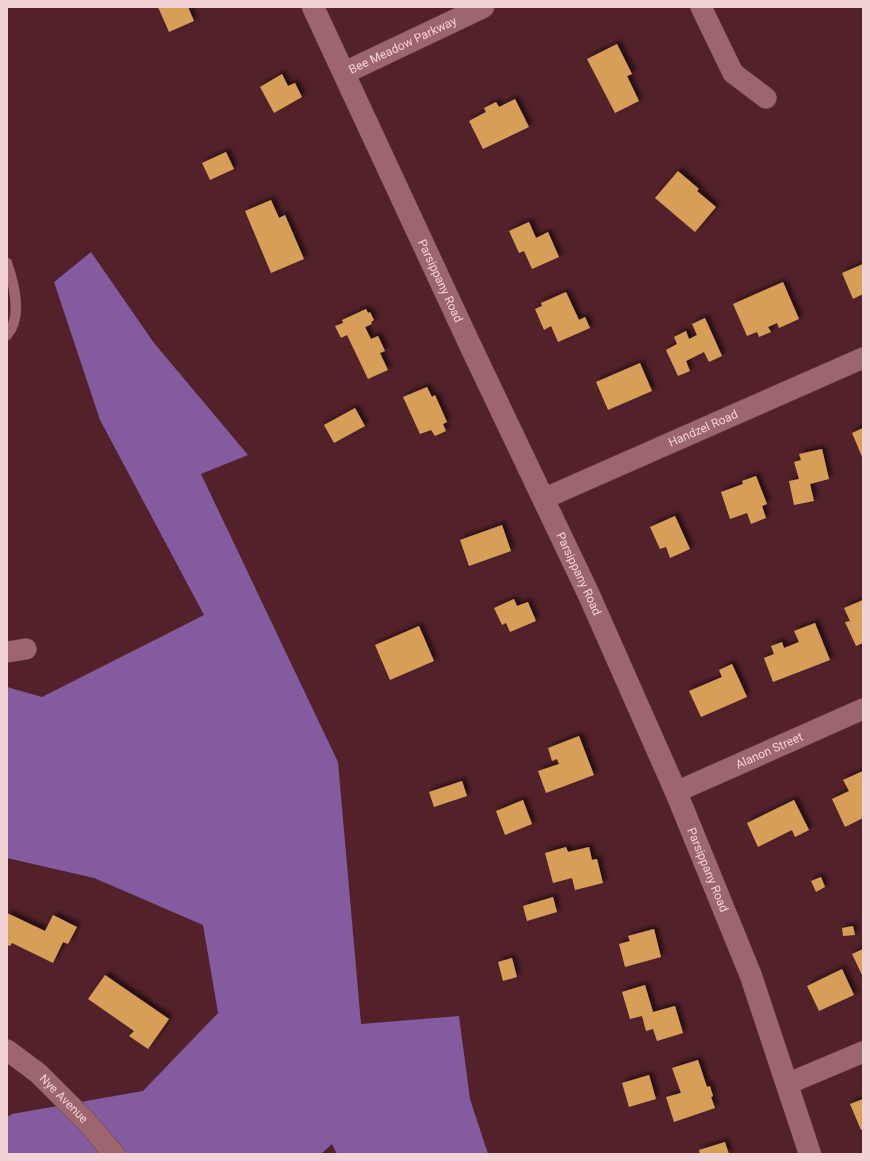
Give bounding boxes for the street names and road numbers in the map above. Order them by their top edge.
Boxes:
street label: Bee Meadow Parkway [347,13,459,77]
street label: Parsippany Road [415,237,466,325]
street label: Handzel Road [666,407,740,450]
street label: Parsippany Road [553,530,604,618]
street label: Alanon Street [733,730,805,772]
street label: Parsippany Road [684,825,731,914]
street label: Nye Avenue [37,1072,91,1126]

